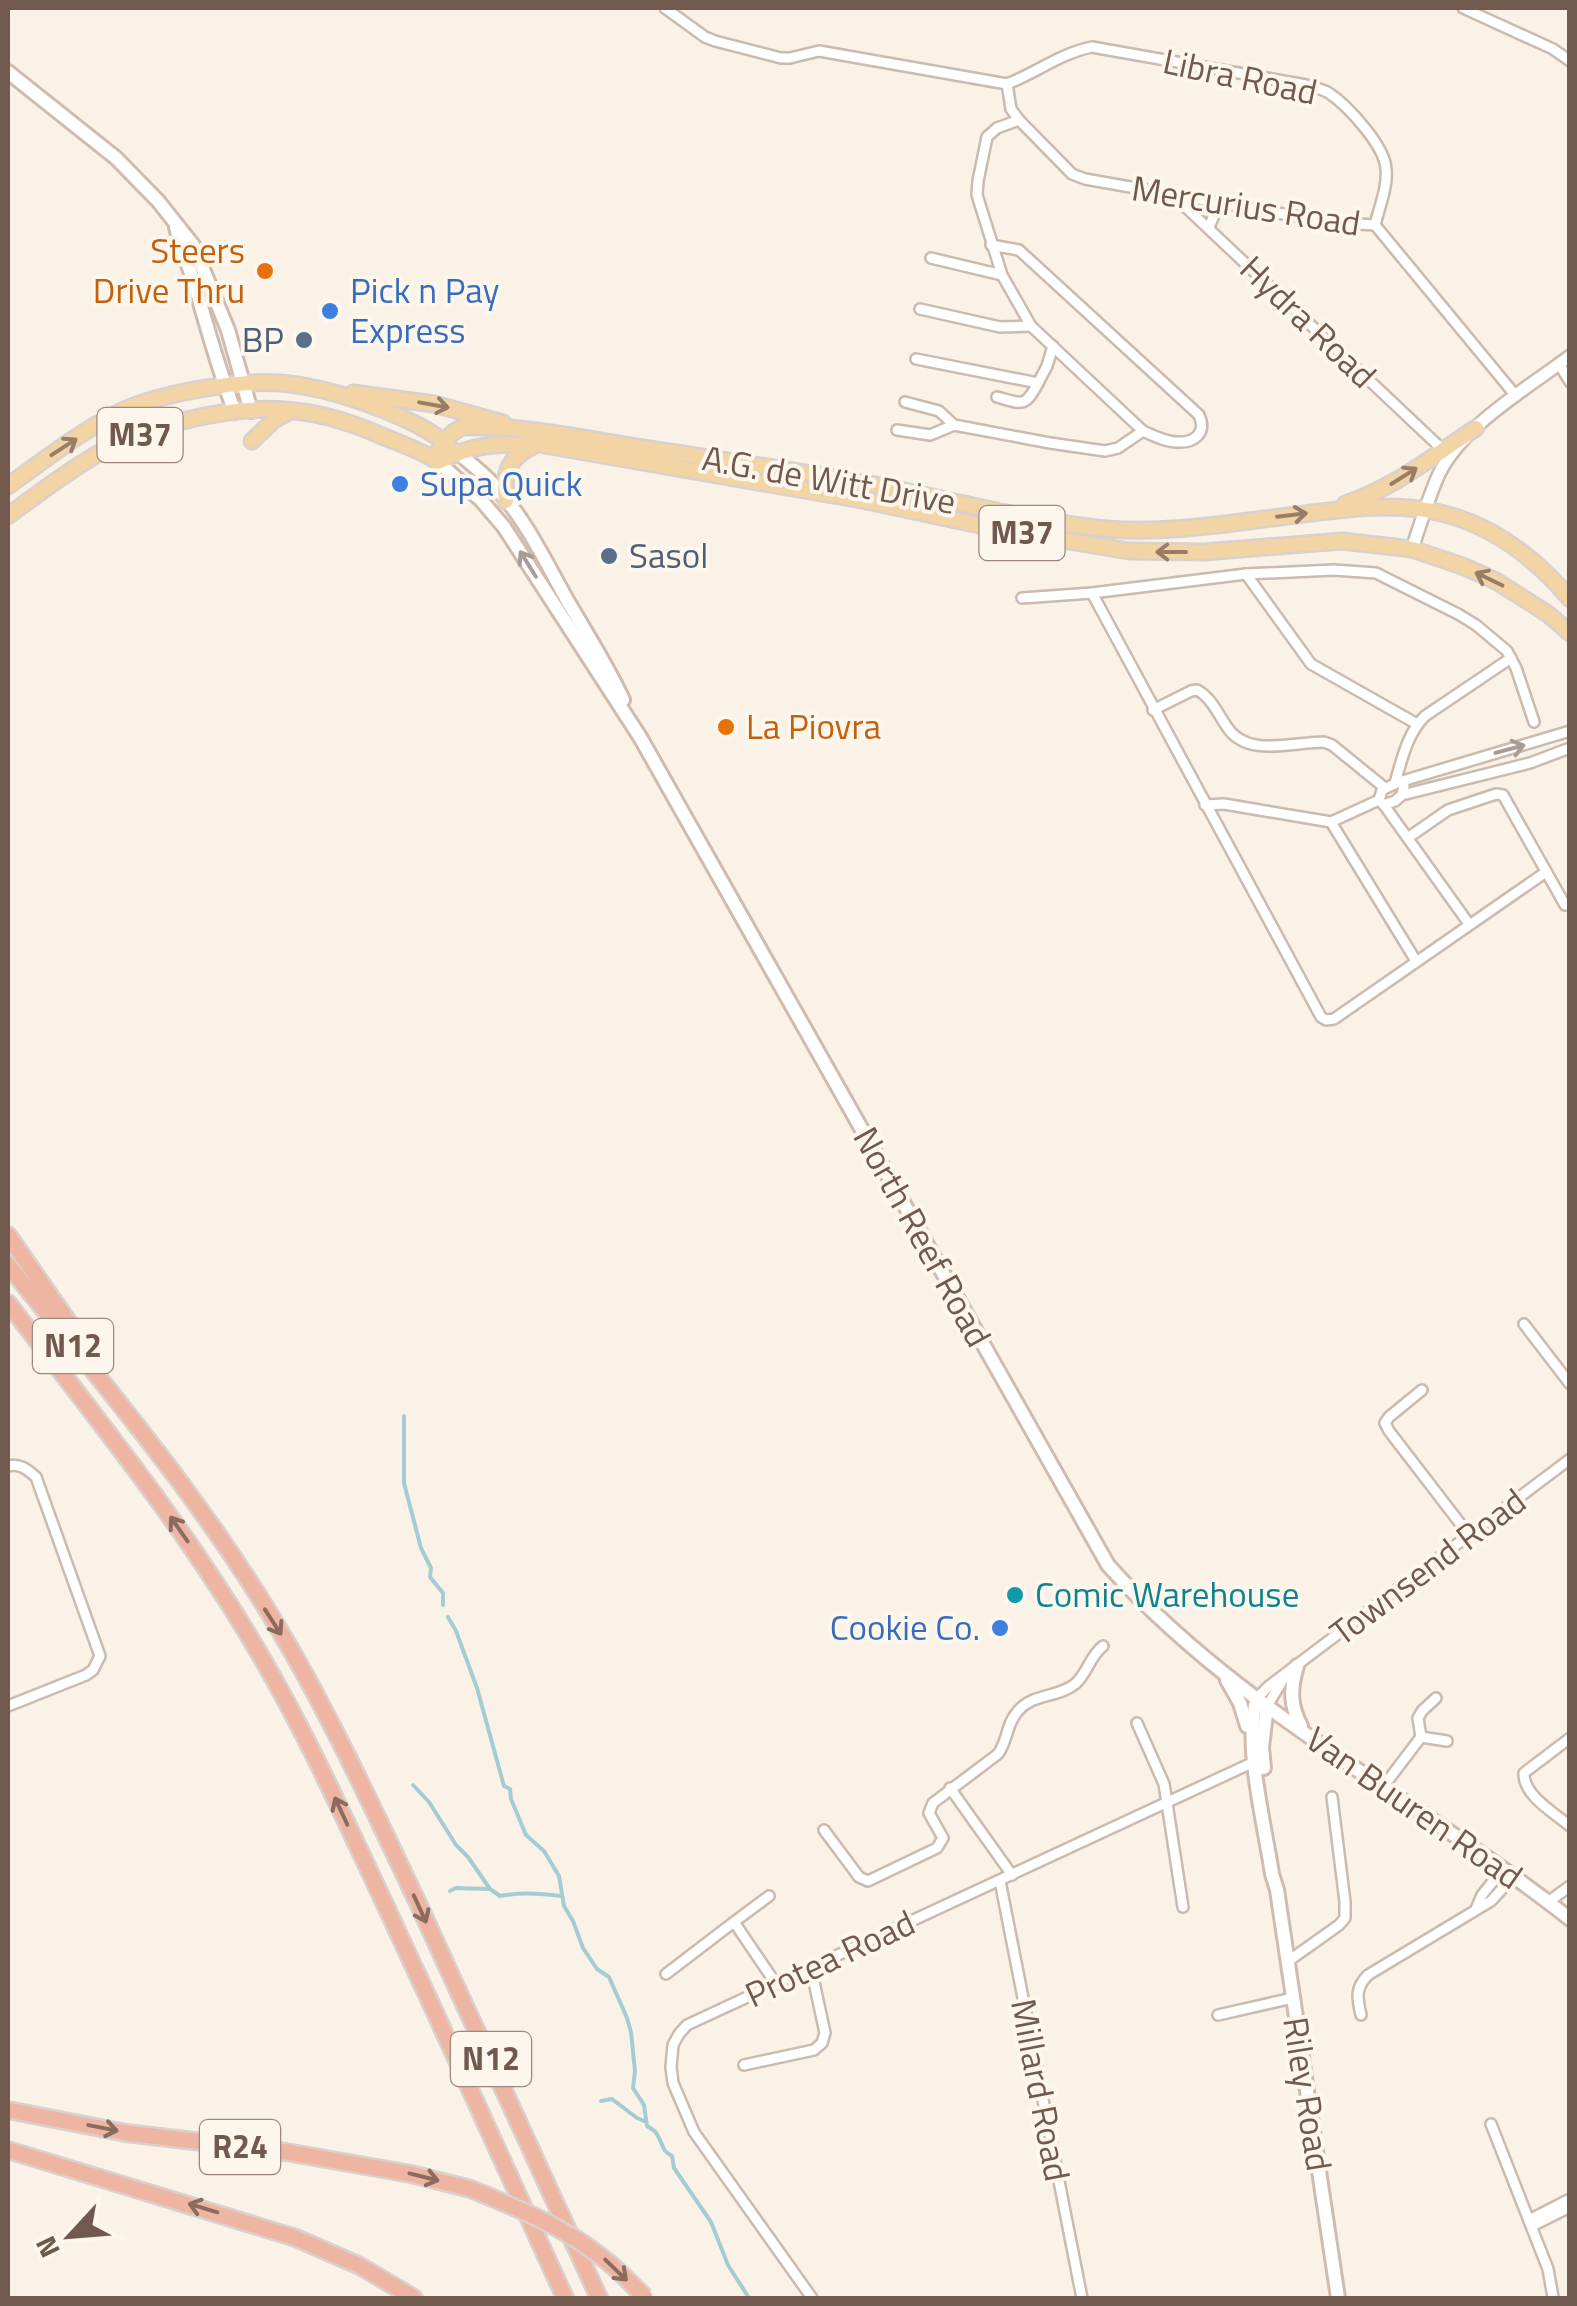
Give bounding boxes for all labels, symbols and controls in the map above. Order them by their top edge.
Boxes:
street label: Libra Road [1158,33,1322,119]
street label: Mercurius Road [1128,160,1364,250]
place label: Steers Drive Thru [93,223,245,317]
street label: Hydra Road [1228,242,1389,400]
marker: Steers Drive Thru [254,260,276,282]
place label: Pick n Pay Express [350,263,500,357]
marker: Pick n Pay Express [319,300,341,322]
place label: BP [242,312,284,366]
marker: BP [293,329,315,351]
one-way arrow [417,396,449,415]
road number: M37 [98,408,182,462]
street label: A.G. de Witt Drive [698,430,960,528]
one-way arrow [49,437,78,457]
place label: Supa Quick [420,456,583,510]
one-way arrow [1389,466,1418,486]
marker: Supa Quick [389,473,411,495]
one-way arrow [1276,505,1308,523]
road number: M37 [980,506,1064,560]
place label: Sasol [629,528,708,582]
one-way arrow [1155,542,1188,562]
marker: Sasol [598,545,620,567]
one-way arrow [518,551,539,579]
one-way arrow [1475,568,1505,587]
place label: La Piovra [746,699,881,753]
marker: La Piovra [715,716,737,738]
one-way arrow [1494,738,1525,757]
street label: North Reef Road [840,1116,1006,1357]
road number: N12 [33,1319,113,1373]
street label: Townsend Road [1318,1474,1537,1658]
one-way arrow [169,1516,190,1544]
place label: Comic Warehouse [1035,1567,1299,1621]
marker: Comic Warehouse [1004,1584,1026,1606]
place label: Cookie Co. [830,1600,980,1654]
one-way arrow [263,1607,284,1636]
marker: Cookie Co. [989,1617,1011,1639]
street label: Van Buuren Road [1295,1712,1534,1902]
one-way arrow [330,1796,349,1826]
one-way arrow [412,1893,431,1923]
street label: Protea Road [736,1895,923,2021]
street label: Millard Road [997,1994,1085,2185]
street label: Riley Road [1269,2013,1347,2175]
road number: N12 [451,2032,531,2086]
one-way arrow [86,2119,119,2138]
road number: R24 [200,2120,280,2174]
one-way arrow [407,2169,439,2187]
north arrow [20,2186,120,2286]
one-way arrow [188,2198,219,2216]
text: N [24,2229,71,2265]
one-way arrow [603,2258,628,2281]

